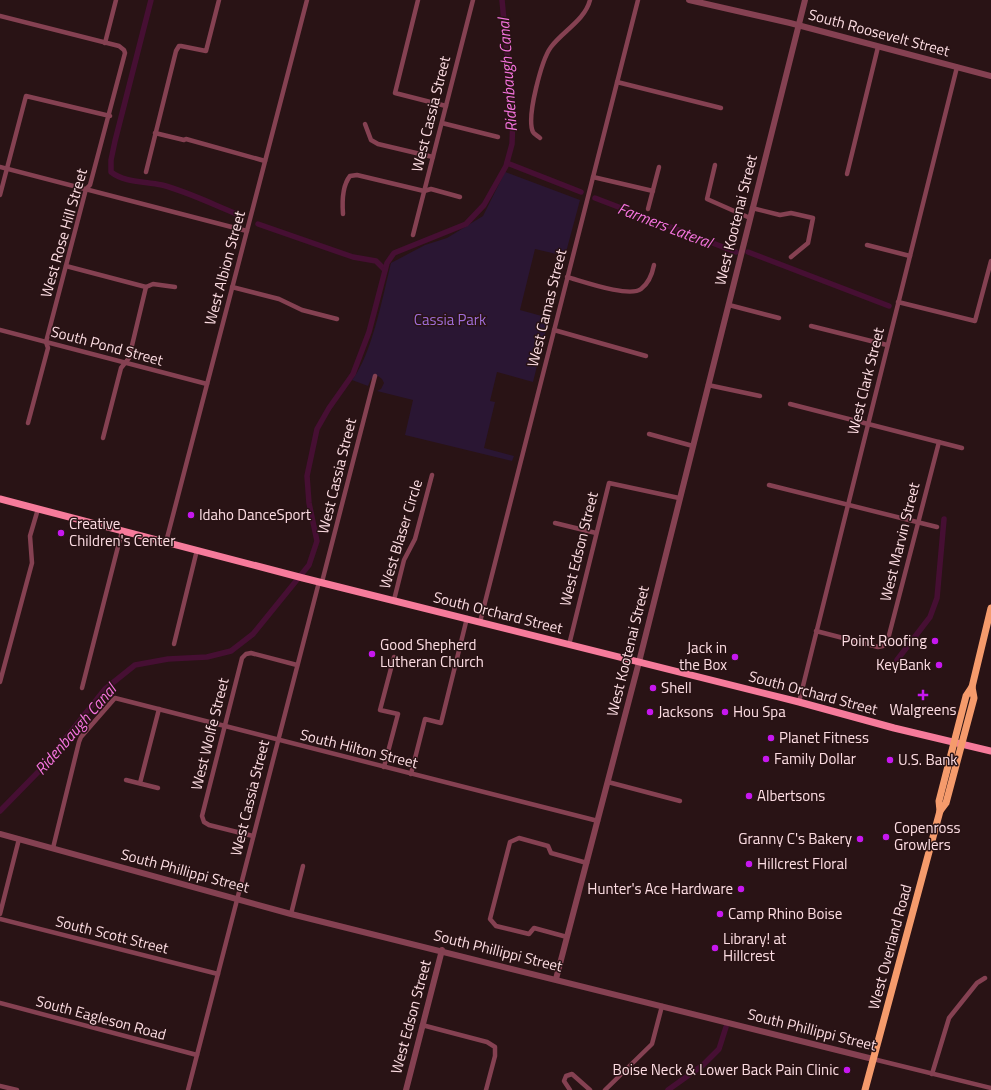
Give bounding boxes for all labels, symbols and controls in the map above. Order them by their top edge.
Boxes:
street label: South Roosevelt Street [806,3,953,63]
water label: Ridenbaugh Canal [491,16,523,133]
street label: West Cassia Street [405,53,456,174]
street label: West Kootenai Street [708,151,763,288]
street label: West Rose Hill Street [34,165,93,300]
water label: Farmers Lateral [614,196,717,255]
street label: West Albion Street [198,207,251,328]
street label: West Camas Street [521,246,572,369]
park label: Cassia Park [414,308,486,331]
street label: South Pond Street [48,319,167,372]
street label: West Clark Street [841,324,890,437]
street label: West Cassia Street [311,415,362,536]
street label: West Blaser Circle [373,476,428,591]
street label: West Marvin Street [874,479,926,604]
street label: West Edson Street [553,489,604,608]
place label: Idaho DanceSport [199,503,312,526]
marker: Idaho DanceSport [186,510,196,520]
place label: Creative Children's Center [69,512,175,552]
marker: Creative Children's Center [56,528,66,538]
street label: West Kootenai Street [600,582,655,719]
street label: South Orchard Street [431,585,566,640]
place label: Point Roofing [841,629,927,652]
place label: Good Shepherd Lutheran Church [380,633,484,673]
place label: Jack in the Box [679,636,727,676]
marker: Point Roofing [930,636,940,646]
marker: Good Shepherd Lutheran Church [367,649,377,659]
marker: Jack in the Box [730,652,740,662]
place label: KeyBank [876,653,931,676]
marker: KeyBank [934,660,944,670]
street label: South Orchard Street [746,664,881,721]
street label: West Wolfe Street [184,675,235,792]
place label: Shell [661,676,692,699]
water label: Ridenbaugh Canal [29,677,122,780]
marker: Shell [648,683,658,693]
marker: Walgreens [918,690,928,700]
place label: Walgreens [890,698,957,721]
place label: Jacksons [658,700,714,723]
place label: Hou Spa [733,700,786,723]
marker: Jacksons [645,707,655,717]
marker: Hou Spa [720,707,730,717]
street label: South Hilton Street [298,723,421,774]
place label: Planet Fitness [779,726,869,749]
marker: Planet Fitness [766,733,776,743]
street label: West Cassia Street [224,737,275,858]
place label: Family Dollar [774,747,856,770]
place label: U.S. Bank [898,748,957,771]
marker: Family Dollar [761,754,771,764]
marker: U.S. Bank [885,755,895,765]
place label: Albertsons [757,784,825,807]
marker: Albertsons [744,791,754,801]
place label: Copenross Growlers [894,816,960,856]
place label: Granny C's Bakery [738,827,852,850]
marker: Copenross Growlers [881,832,891,842]
marker: Granny C's Bakery [855,834,865,844]
street label: South Phillippi Street [118,842,253,899]
place label: Hillcrest Floral [757,852,847,875]
marker: Hillcrest Floral [744,859,754,869]
place label: Hunter's Ace Hardware [587,877,733,900]
street label: West Overland Road [862,882,917,1012]
marker: Hunter's Ace Hardware [736,884,746,894]
place label: Camp Rhino Boise [728,902,842,925]
street label: South Scott Street [53,909,172,960]
marker: Camp Rhino Boise [715,909,725,919]
street label: South Phillippi Street [431,923,566,978]
place label: Library! at Hillcrest [723,927,787,967]
marker: Library! at Hillcrest [710,943,720,953]
street label: West Edson Street [384,957,437,1076]
street label: South Eagleson Road [33,989,169,1046]
street label: South Phillippi Street [745,1002,880,1057]
place label: Boise Neck & Lower Back Pain Clinic [612,1058,839,1081]
marker: Boise Neck & Lower Back Pain Clinic [842,1065,852,1075]

